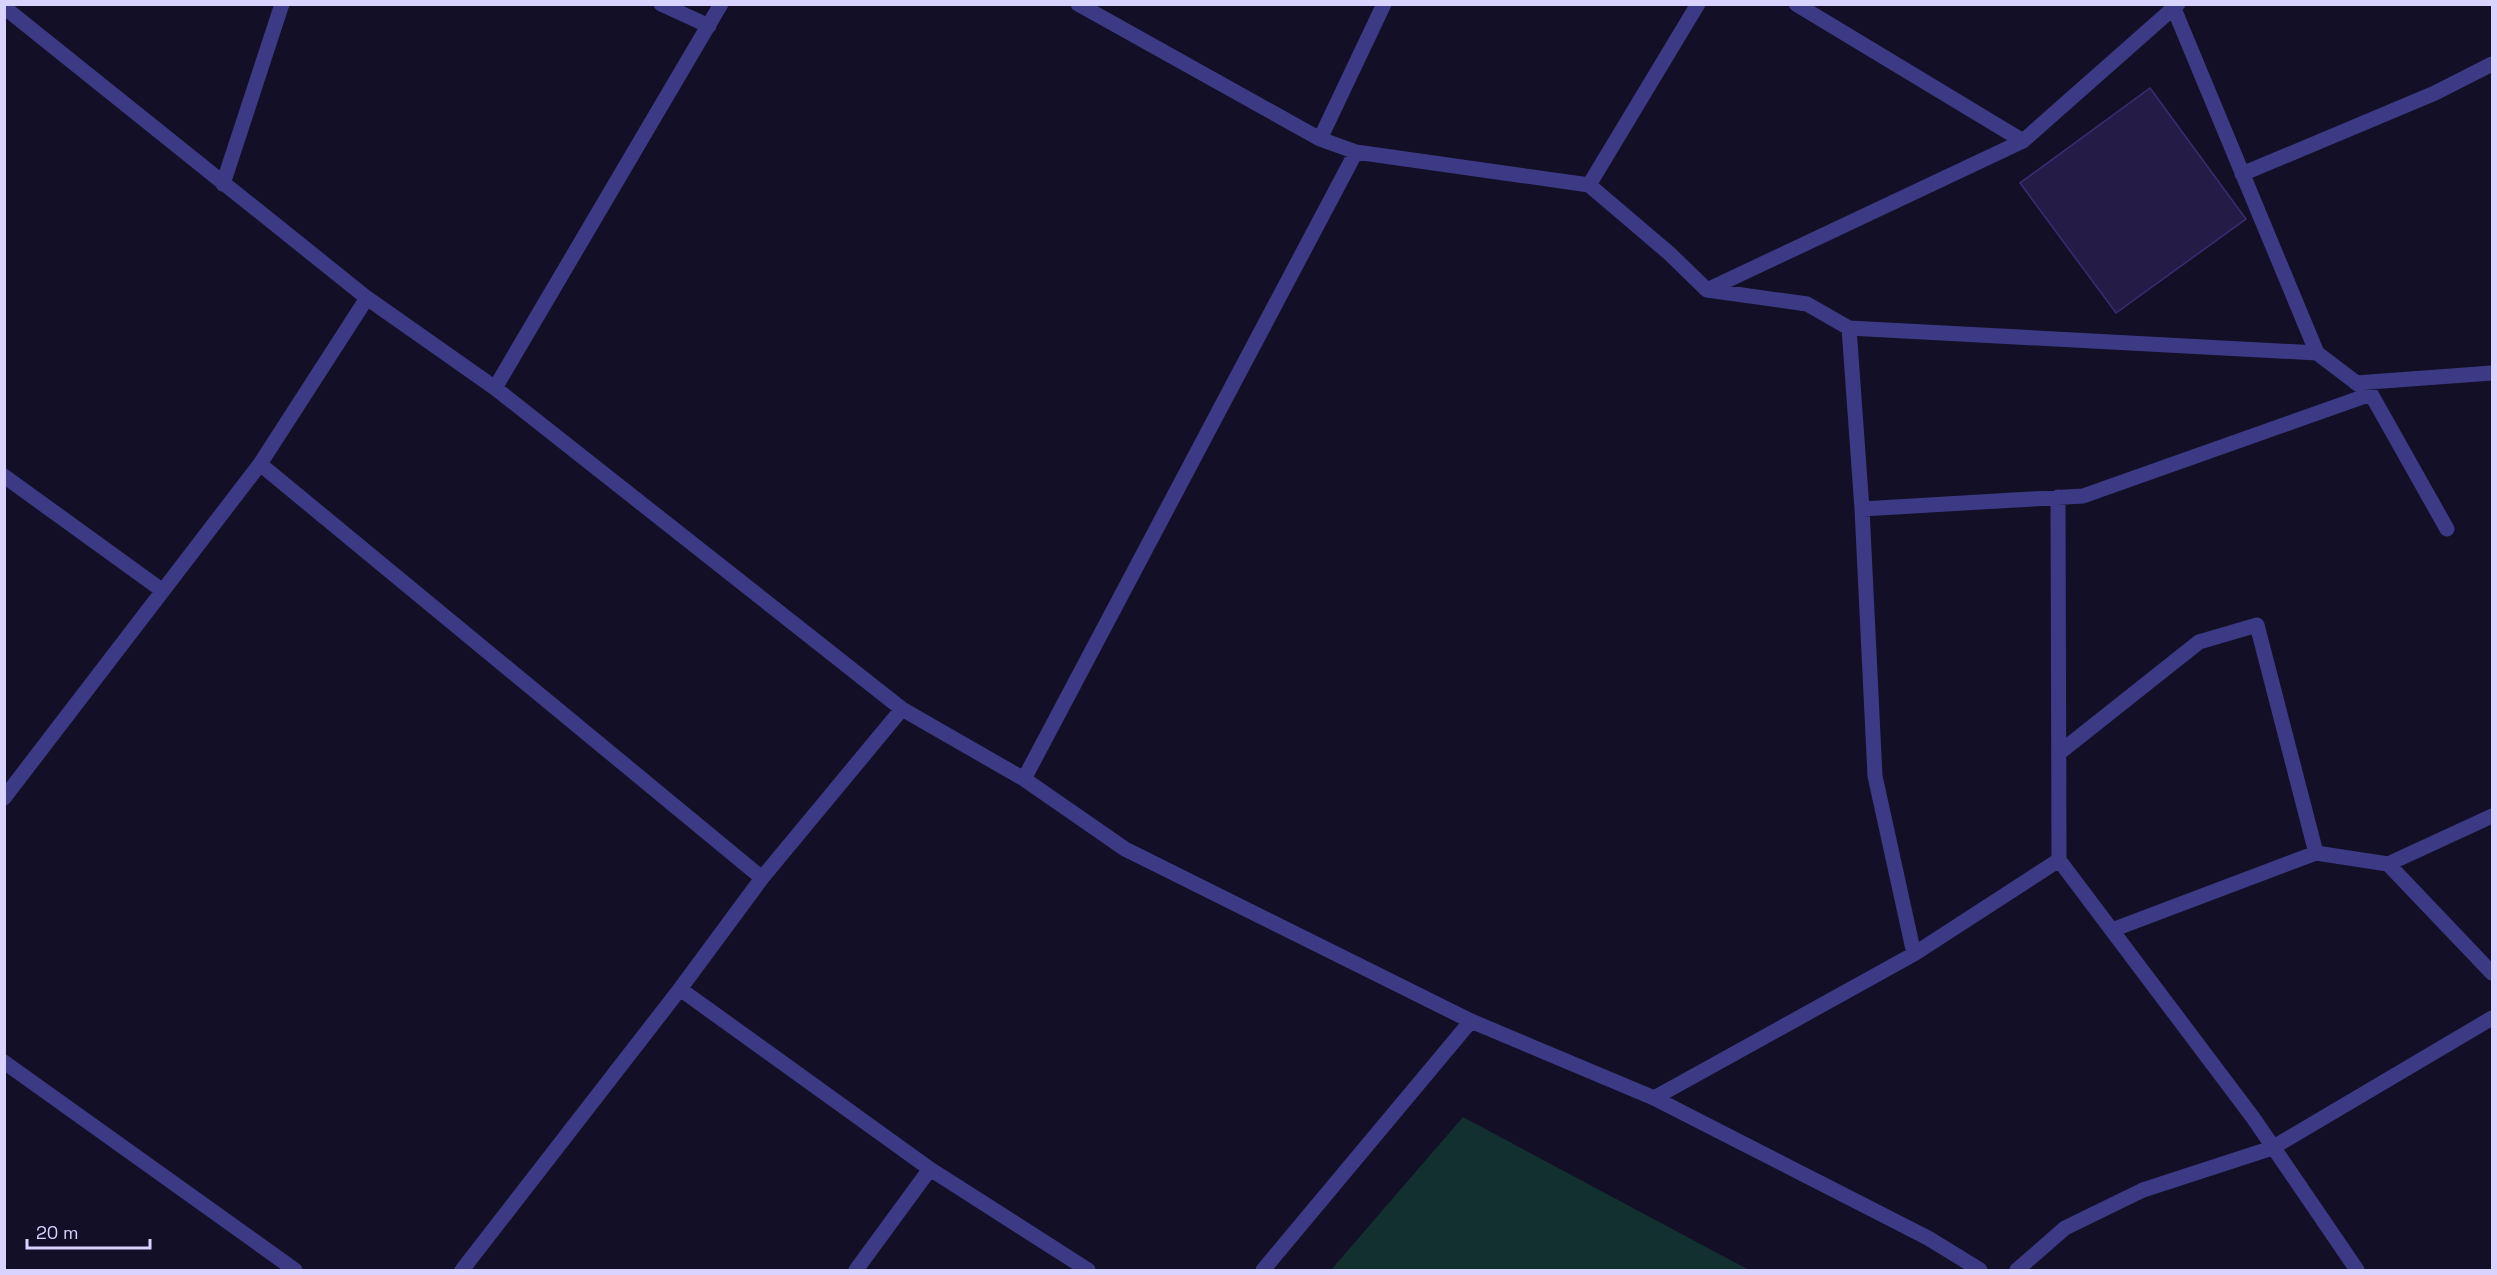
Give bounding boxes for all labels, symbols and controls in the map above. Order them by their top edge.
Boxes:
scale bar [27,1212,150,1250]
text: 20 m [36,1221,79,1244]

